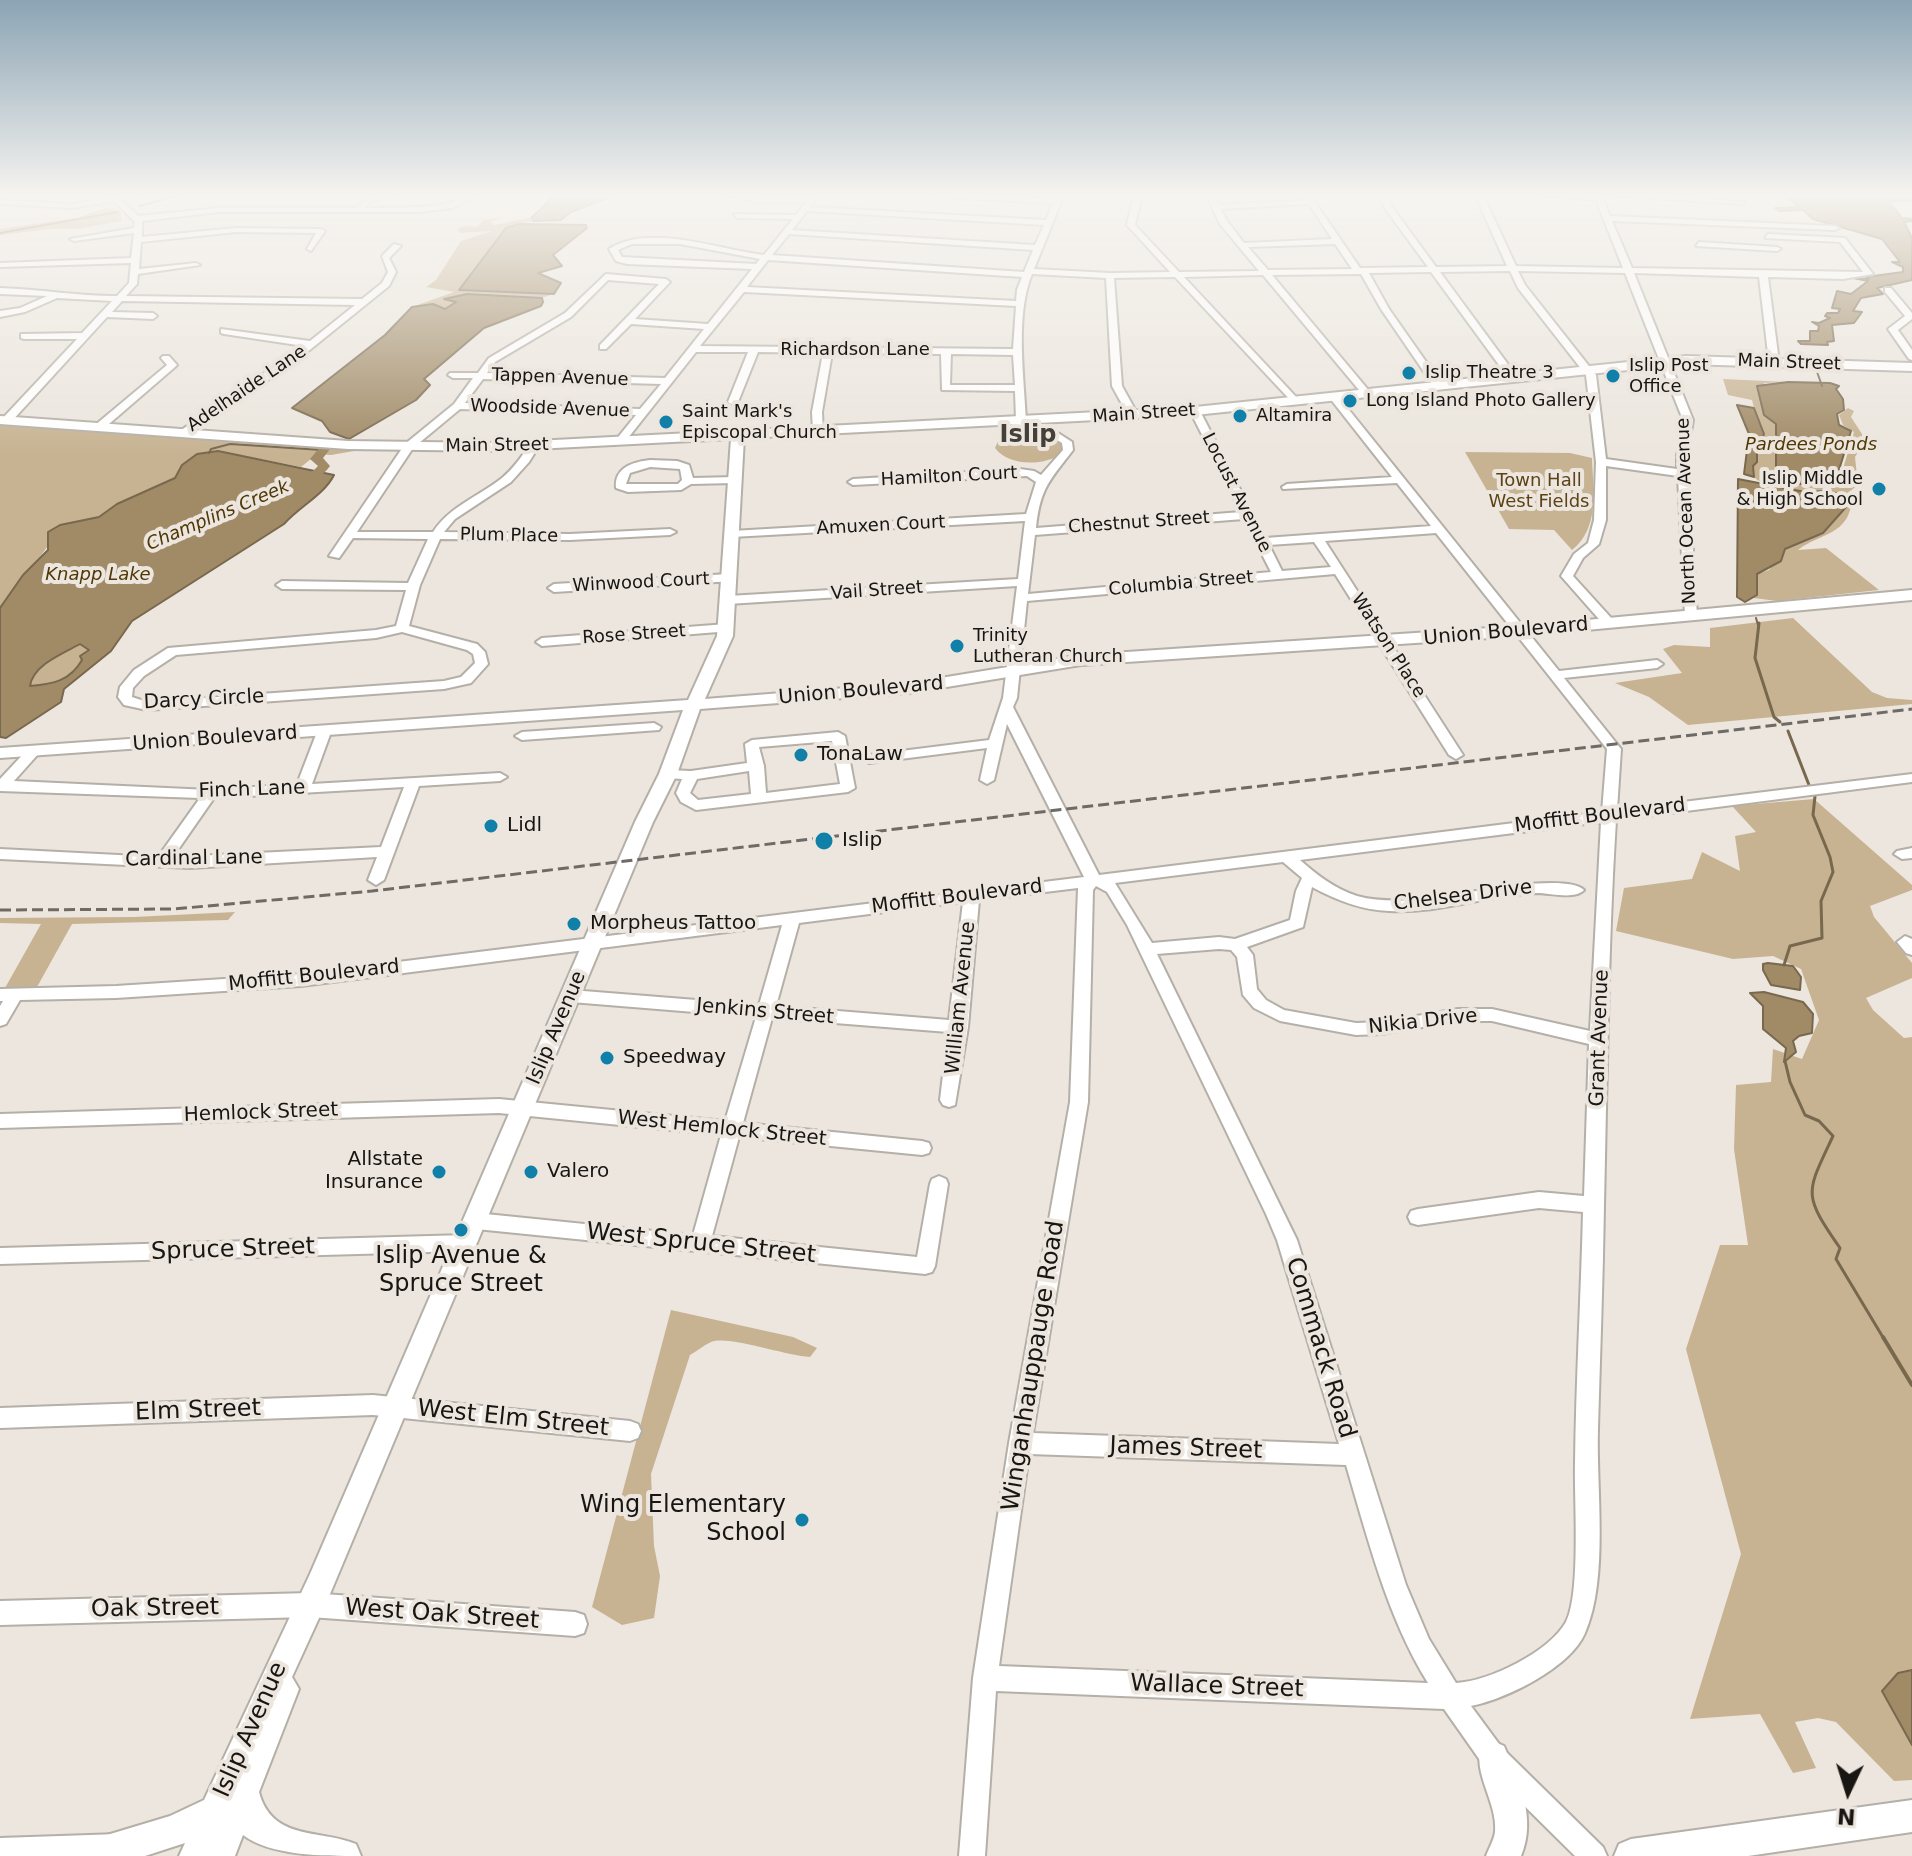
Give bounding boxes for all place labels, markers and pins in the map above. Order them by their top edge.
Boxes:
place label: Islip Post Office [1629,355,1708,398]
place label: Islip Theatre 3 [1425,362,1554,384]
marker: Islip Theatre 3 [1400,364,1418,382]
marker: Islip Post Office [1604,367,1622,385]
place label: Long Island Photo Gallery [1366,390,1596,412]
marker: Long Island Photo Gallery [1341,392,1359,410]
place label: Saint Mark's Episcopal Church [682,401,837,444]
place label: Altamira [1256,405,1332,427]
marker: Altamira [1231,407,1249,425]
marker: Saint Mark's Episcopal Church [657,413,675,431]
place label: Islip Middle & High School [1736,468,1863,510]
marker: Islip Middle & High School [1870,480,1888,498]
place label: Trinity Lutheran Church [973,625,1123,668]
marker: Trinity Lutheran Church [948,637,966,655]
place label: TonaLaw [817,743,903,767]
marker: TonaLaw [792,746,810,764]
place label: Lidl [507,814,542,838]
marker: Lidl [482,817,500,835]
place label: Islip [842,829,882,853]
marker: Islip [813,830,835,852]
place label: Morpheus Tattoo [590,912,756,936]
marker: Morpheus Tattoo [565,915,583,933]
place label: Speedway [623,1046,726,1070]
marker: Speedway [598,1049,616,1067]
place label: Allstate Insurance [325,1148,423,1195]
place label: Valero [547,1160,609,1184]
marker: Allstate Insurance [430,1163,448,1181]
marker: Valero [522,1163,540,1181]
marker: Islip Avenue & Spruce Street [452,1221,470,1239]
place label: Islip Avenue & Spruce Street [375,1243,547,1299]
place label: Wing Elementary School [580,1492,786,1548]
marker: Wing Elementary School [793,1511,811,1529]

